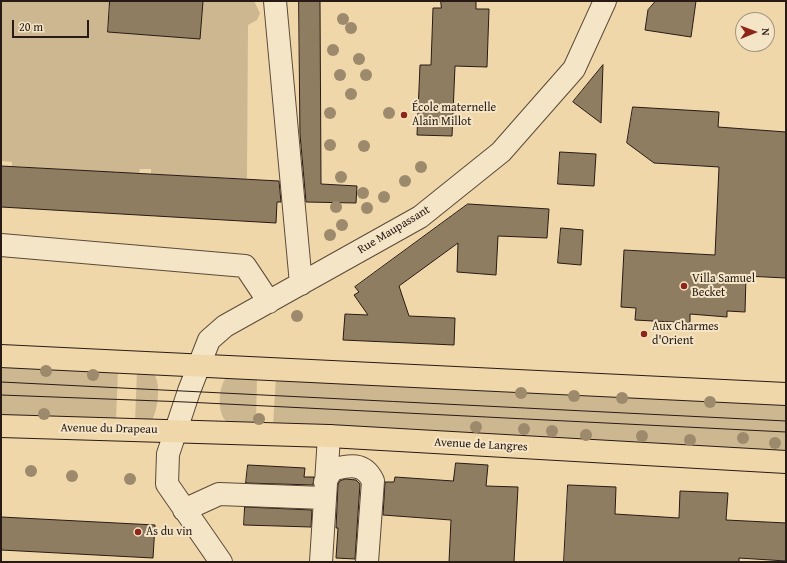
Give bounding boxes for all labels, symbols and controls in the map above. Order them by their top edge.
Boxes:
scale bar [14,12,91,38]
north arrow [735,12,775,52]
text: 20 m [19,18,43,35]
text: N [758,28,774,36]
place label: École maternelle Alain Millot [412,101,496,129]
marker: École maternelle Alain Millot [399,110,409,120]
street label: Rue Maupassant [355,203,433,257]
place label: Villa Samuel Becket [692,272,755,300]
marker: Villa Samuel Becket [679,281,689,291]
place label: Aux Charmes d'Orient [652,320,719,348]
marker: Aux Charmes d'Orient [639,329,649,339]
street label: Avenue du Drapeau [60,421,158,437]
street label: Avenue de Langres [434,435,528,455]
place label: As du vin [146,525,192,539]
marker: As du vin [133,527,143,537]

